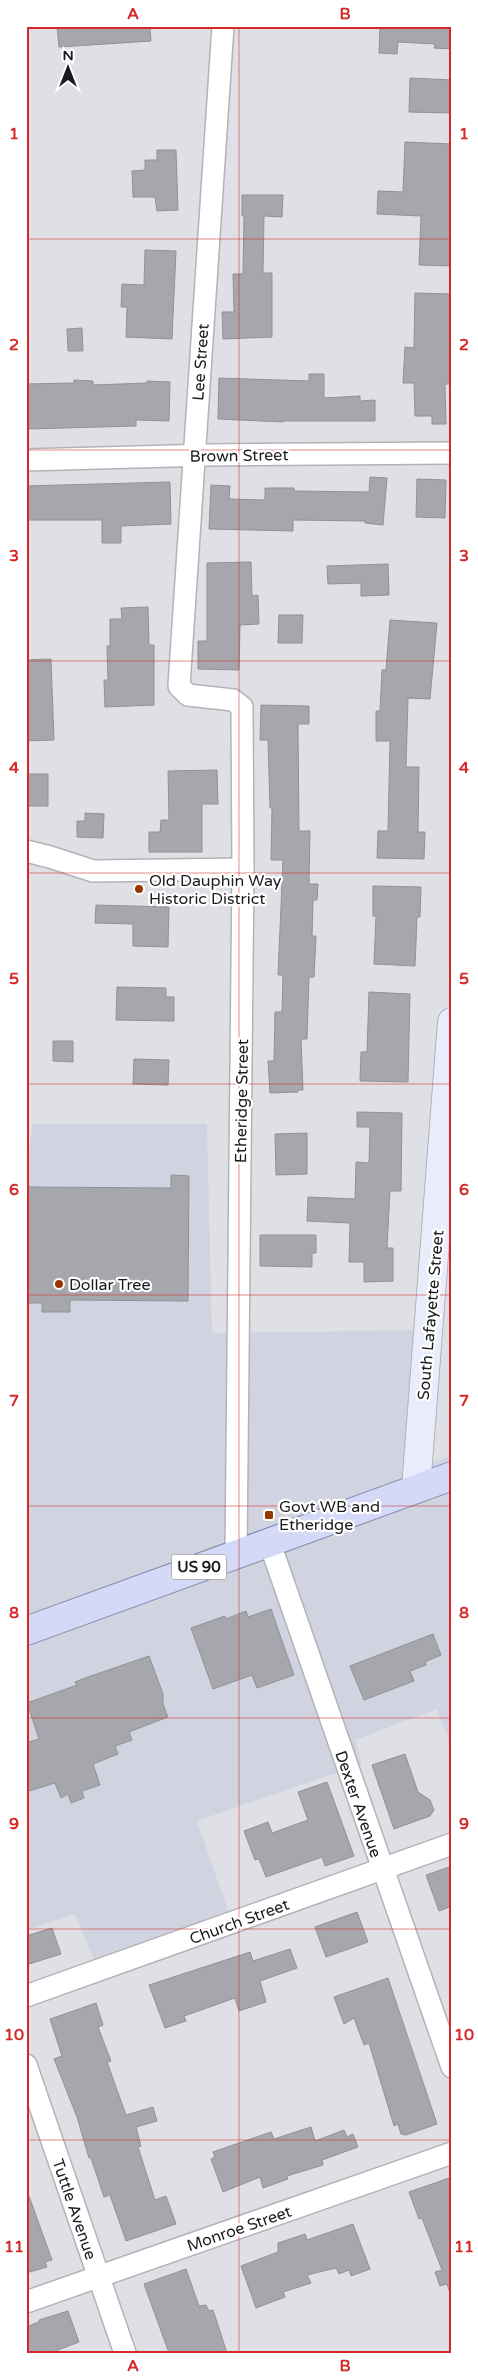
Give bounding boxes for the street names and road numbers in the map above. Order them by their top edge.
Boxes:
street label: Lee Street [188,323,214,401]
street label: Brown Street [189,445,289,467]
street label: Etheridge Street [231,1039,253,1163]
street label: South Lafayette Street [414,1229,448,1401]
road number: US 90 [172,1554,226,1580]
street label: Dexter Avenue [330,1748,386,1861]
street label: Church Street [187,1895,292,1949]
street label: Tuttle Avenue [47,2156,101,2262]
street label: Monroe Street [184,2202,294,2256]

